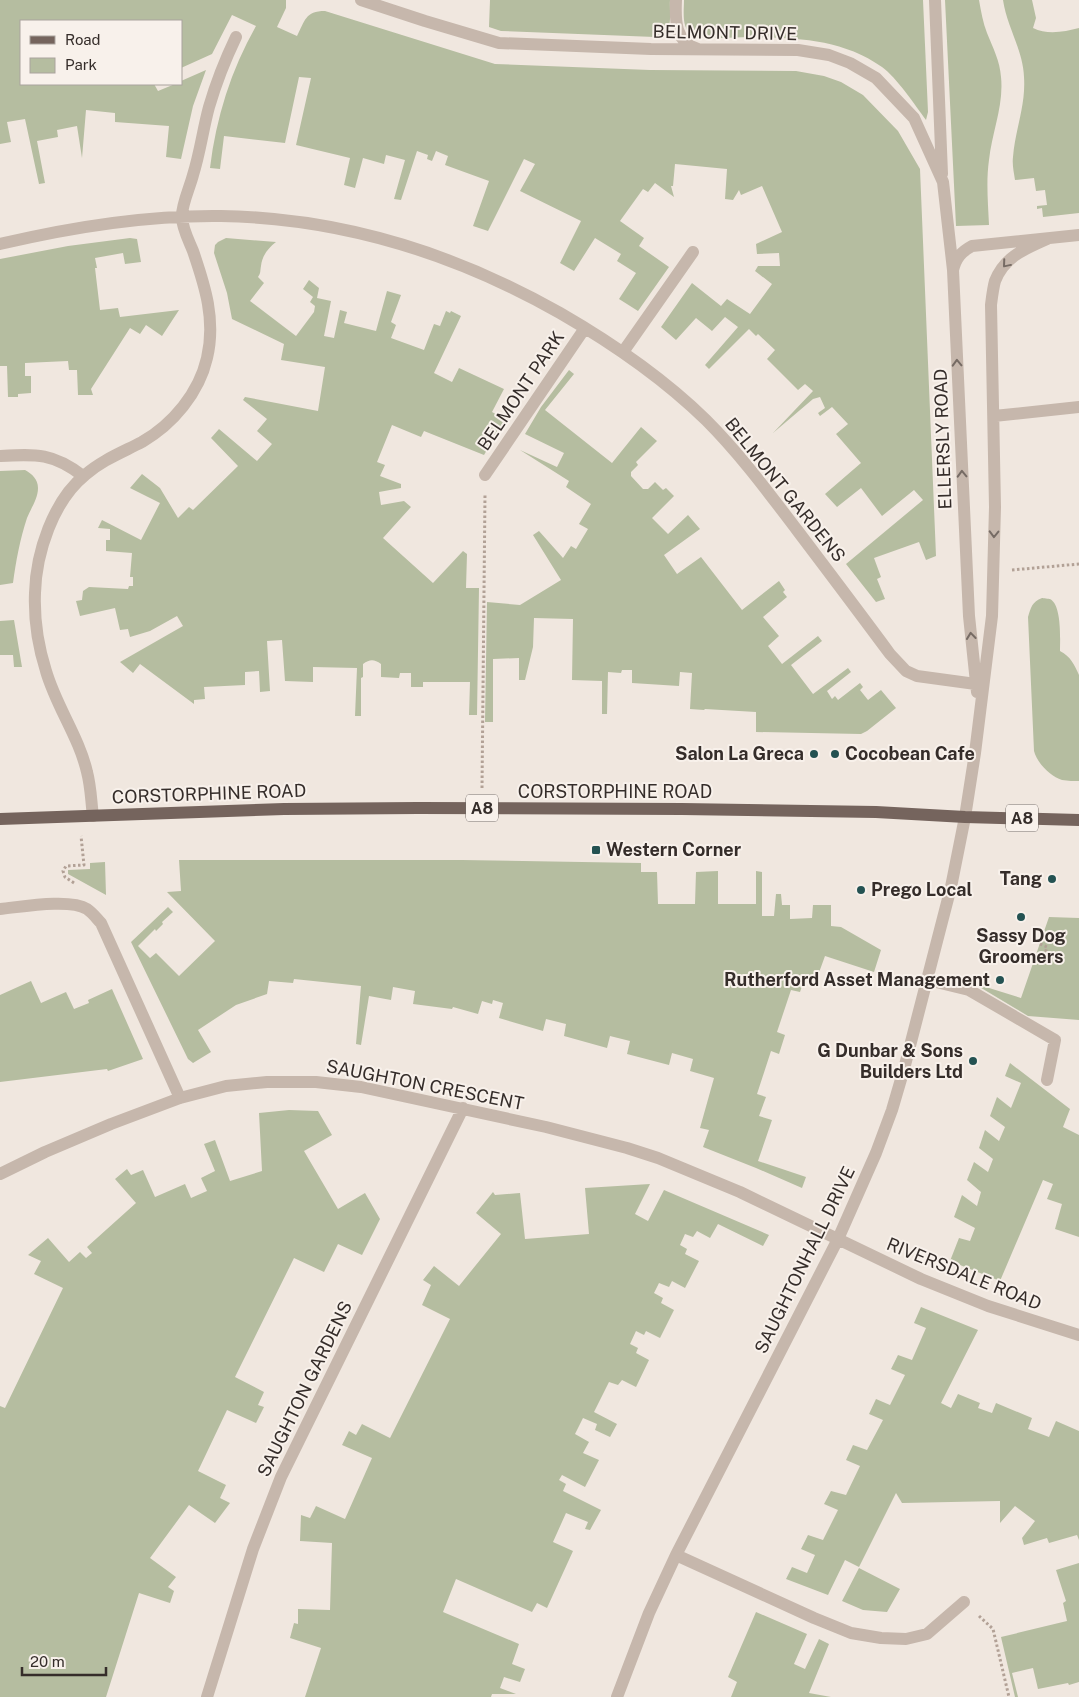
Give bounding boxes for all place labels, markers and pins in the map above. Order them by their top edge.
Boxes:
place label: Salon La Greca [675,743,804,764]
place label: Cocobean Cafe [845,743,975,764]
marker: Salon La Greca [808,748,820,760]
marker: Cocobean Cafe [829,748,841,760]
place label: Western Corner [606,839,742,860]
marker: Western Corner [590,844,602,856]
place label: Tang [1000,868,1042,889]
marker: Tang [1046,873,1058,885]
place label: Prego Local [871,879,972,900]
marker: Prego Local [855,884,867,896]
marker: Sassy Dog Groomers [1015,911,1027,923]
place label: Sassy Dog Groomers [976,925,1066,967]
place label: Rutherford Asset Management [724,969,990,990]
marker: Rutherford Asset Management [994,974,1006,986]
place label: G Dunbar & Sons Builders Ltd [817,1040,963,1082]
marker: G Dunbar & Sons Builders Ltd [967,1055,979,1067]

